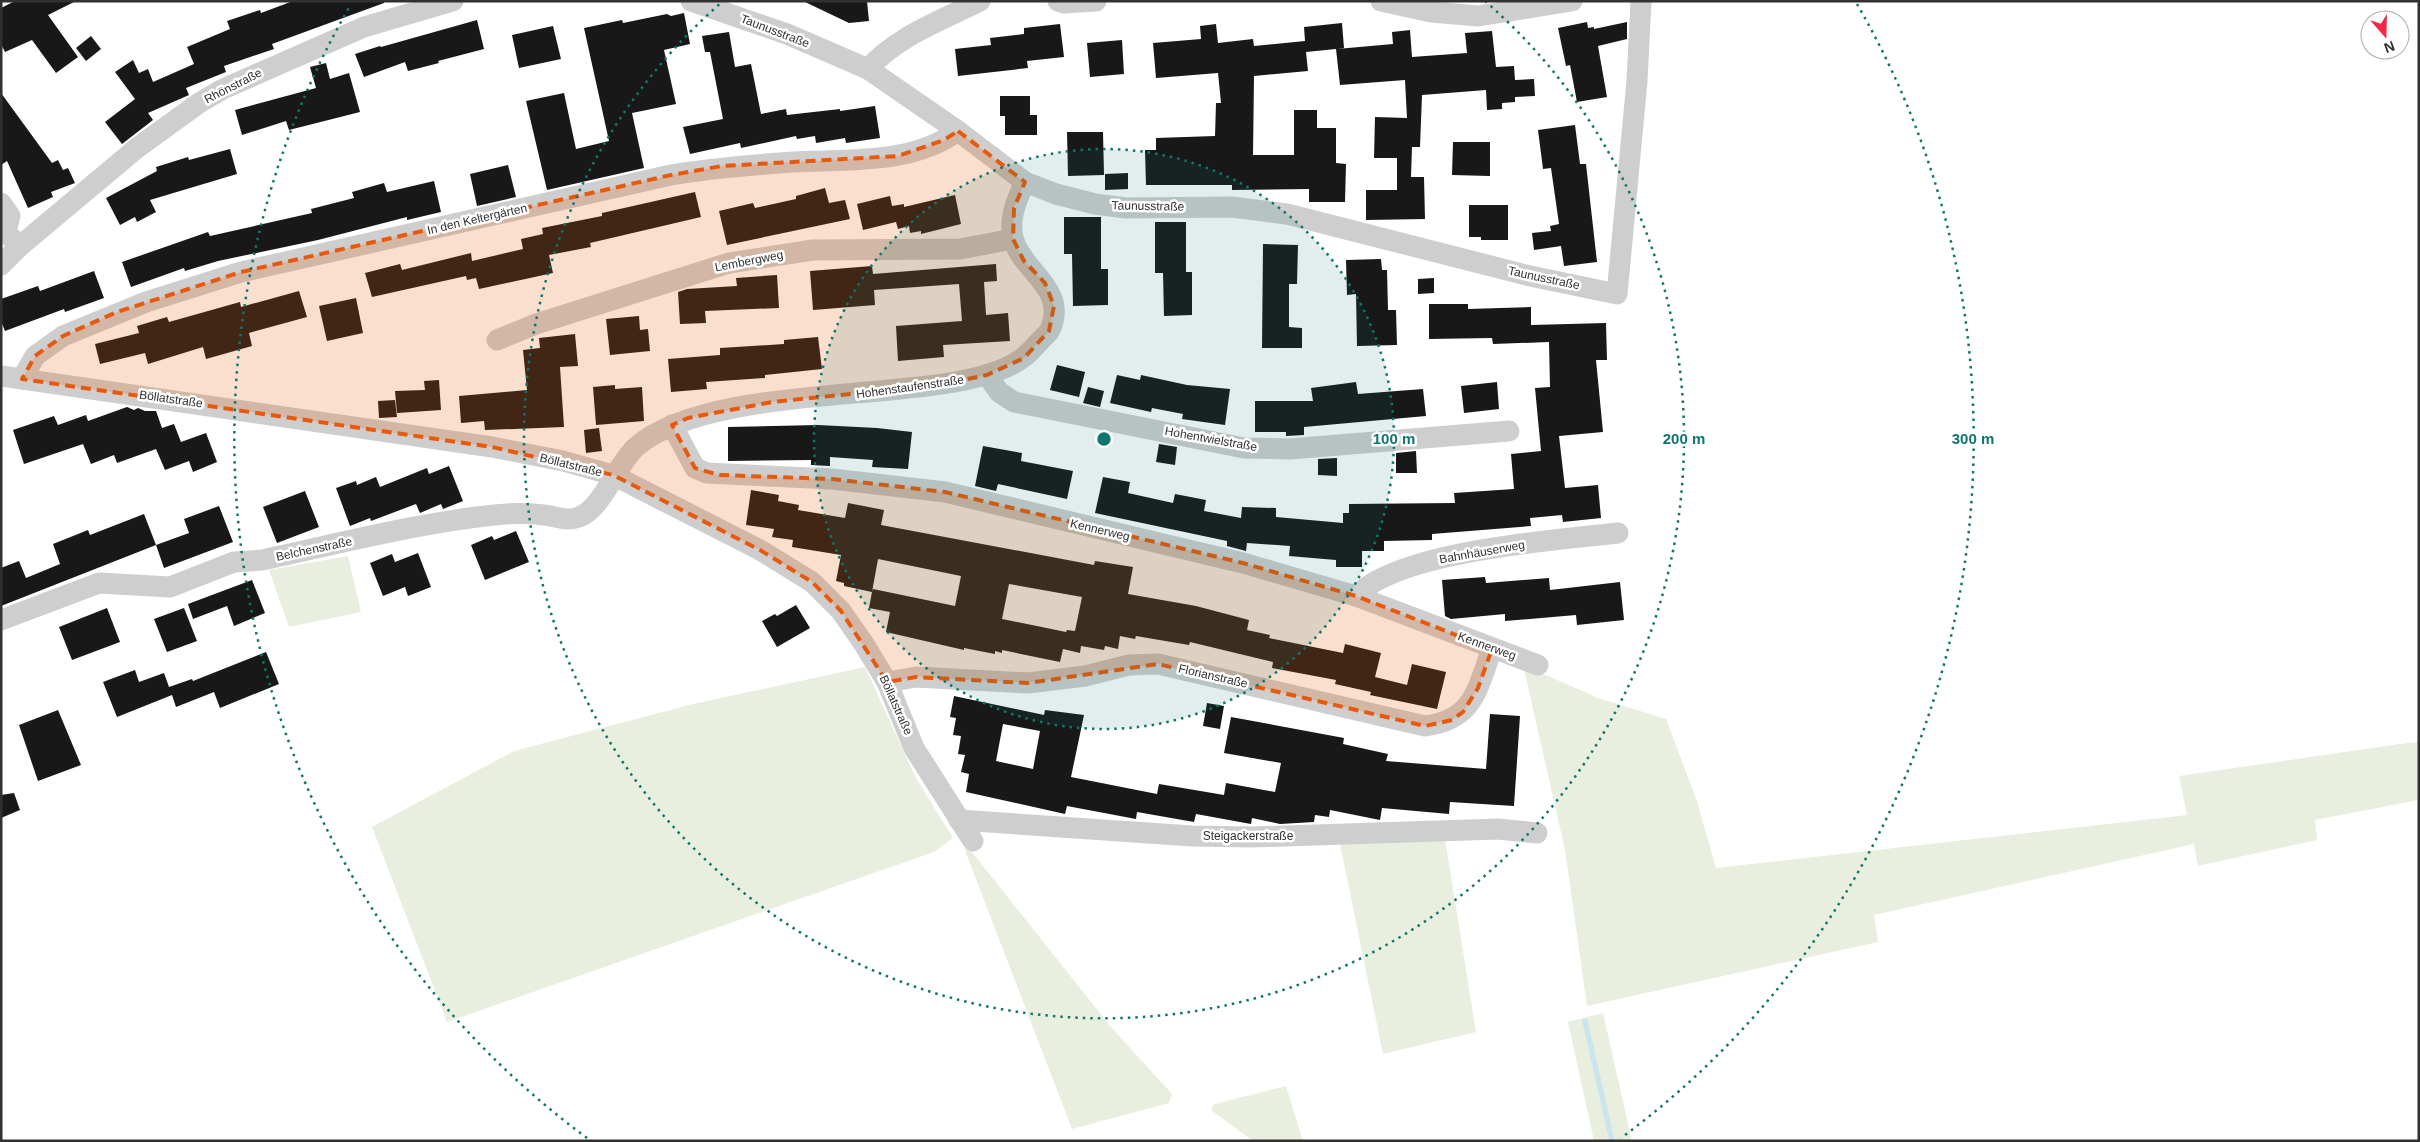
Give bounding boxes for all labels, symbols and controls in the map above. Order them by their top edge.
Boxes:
north arrow [2360,10,2410,60]
street label: Taunusstraße [739,11,812,51]
text: N [2382,38,2397,56]
street label: Rhönstraße [202,65,264,106]
street label: Taunusstraße [1112,198,1185,214]
street label: In den Keltergärten [426,201,528,237]
street label: Lembergweg [714,248,784,274]
street label: Taunusstraße [1507,264,1581,292]
street label: Hohenstaufenstraße [855,372,965,401]
street label: Böllatstraße [138,388,204,410]
street label: Hohentwielstraße [1164,424,1259,454]
centre of rings [1095,430,1113,448]
text: 100 m [1373,430,1415,447]
text: 200 m [1663,430,1705,447]
text: 300 m [1952,430,1994,447]
street label: Böllatstraße [538,450,604,480]
street label: Kennerweg [1069,516,1131,544]
street label: Belchenstraße [275,534,354,564]
street label: Bahnhäuserweg [1438,538,1526,566]
street label: Kennerweg [1456,629,1518,663]
street label: Florianstraße [1177,661,1249,691]
street label: Böllatstraße [877,673,916,737]
street label: Steigackerstraße [1203,829,1294,843]

